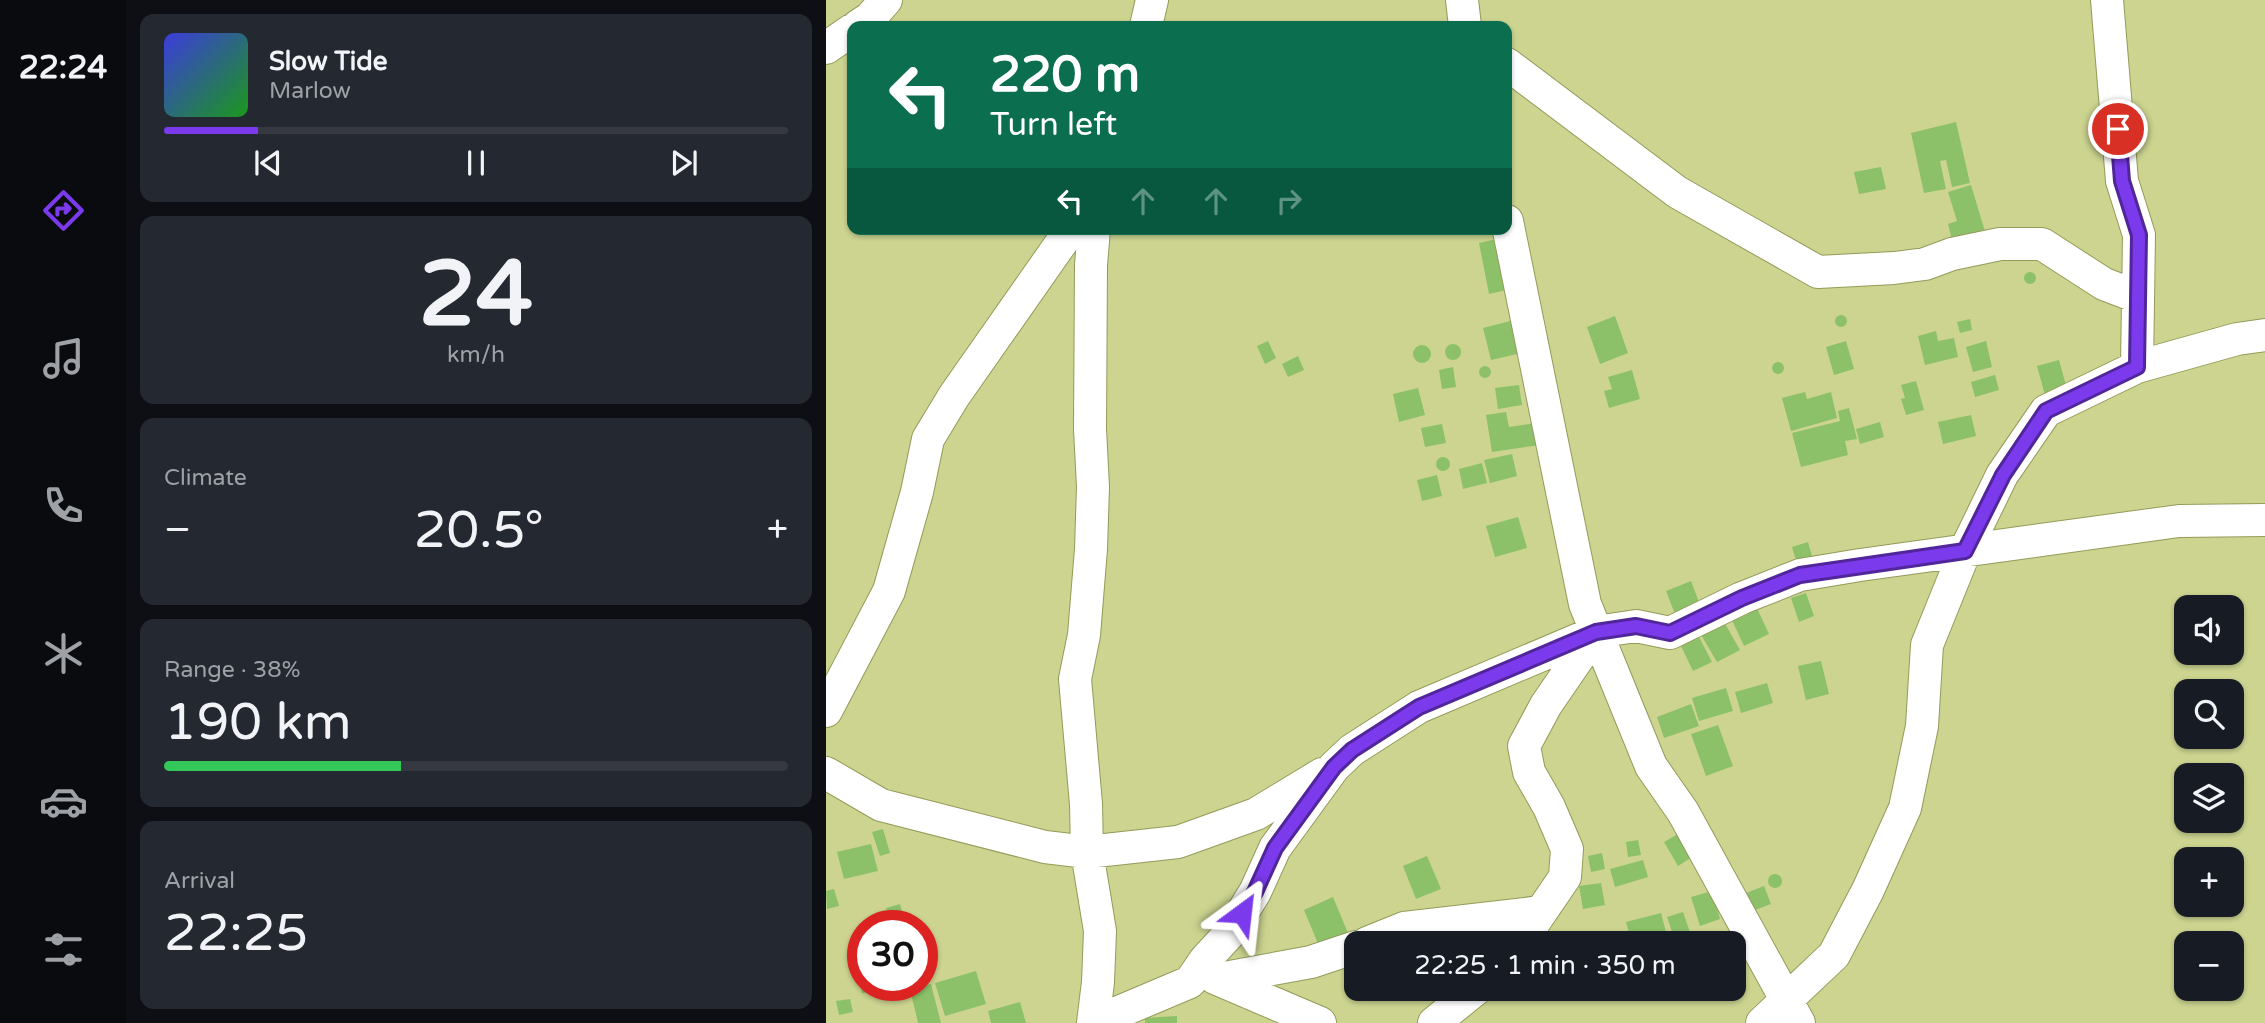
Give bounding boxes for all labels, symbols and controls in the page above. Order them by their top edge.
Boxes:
text: Slow Tide [269,46,387,77]
text: 220 m [990,46,1140,105]
text: 22:24 [19,49,107,87]
icon: left [875,49,966,140]
text: Marlow [269,77,351,105]
pin [2088,99,2148,159]
text: Turn left [990,106,1117,144]
icon: arrive [2099,110,2137,148]
icon: previous [249,144,287,182]
icon: pause [457,144,495,182]
icon: next [665,144,703,182]
icon: left [1051,182,1089,220]
icon: ahead [1124,182,1162,220]
icon: ahead [1197,182,1235,220]
icon: right [1270,182,1308,220]
icon: directions [39,186,88,235]
text: 24 [419,240,533,350]
icon: music [39,334,88,383]
text: km/h [447,341,505,369]
text: Climate [164,464,247,492]
icon: phone [39,481,88,530]
text: 20.5° [414,499,544,562]
text: − [164,507,191,553]
text: + [767,507,788,553]
map controls [2174,595,2244,1001]
button: sound [2174,595,2244,665]
icon: climate [39,629,88,678]
text: Range · 38% [164,656,300,684]
button: search [2174,679,2244,749]
text: 190 km [164,691,352,754]
button: layers [2174,763,2244,833]
icon: car [39,777,88,826]
button: + [2174,847,2244,917]
text: Arrival [164,867,235,895]
position arrow [1205,876,1279,950]
text: 22:25 [164,902,308,965]
speed limit sign: 30 [847,910,938,1001]
icon: filters [39,925,88,974]
button: − [2174,931,2244,1001]
text: 22:25 · 1 min · 350 m [1414,950,1676,981]

